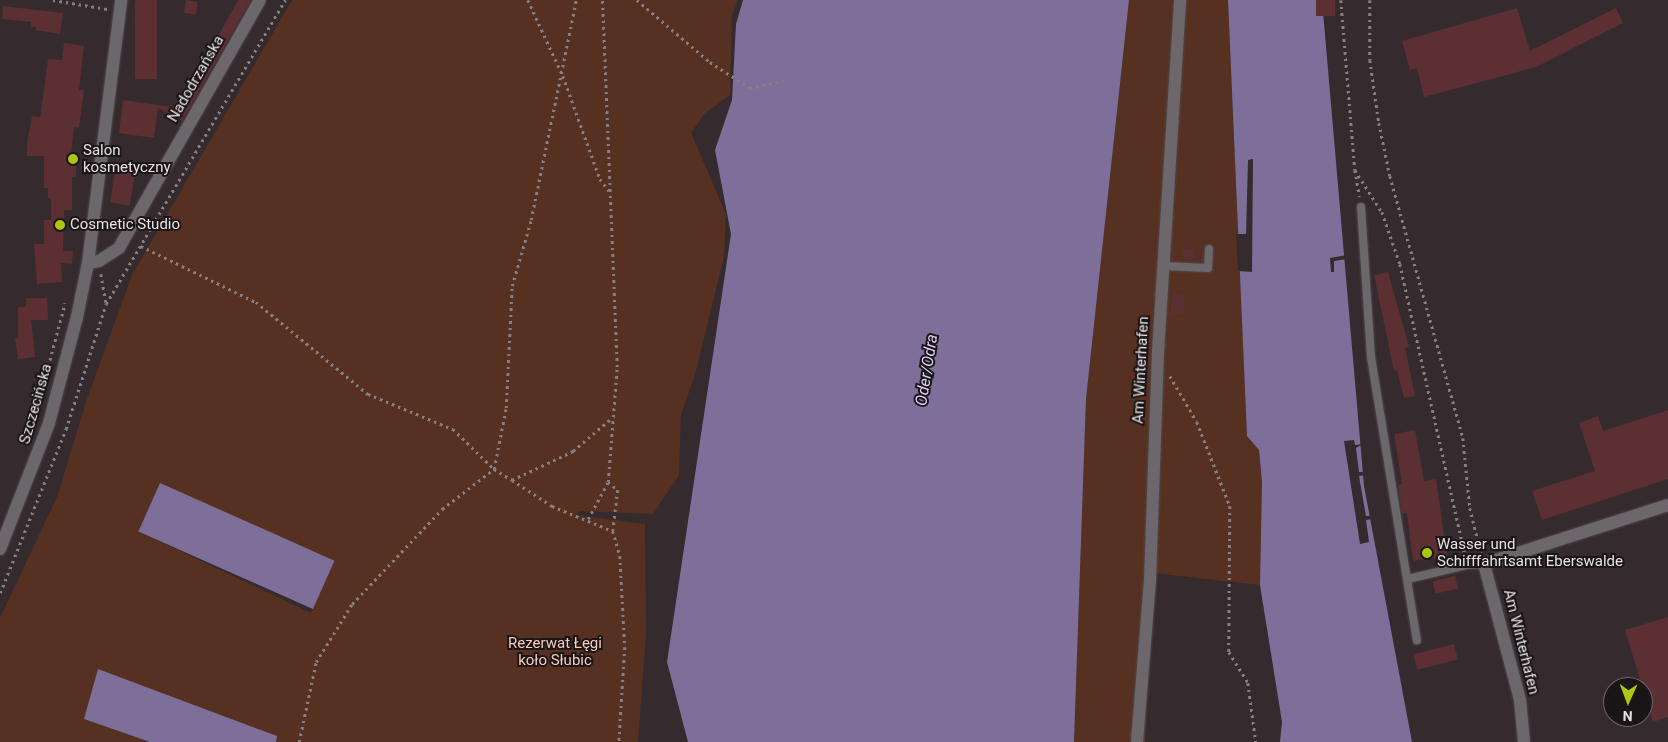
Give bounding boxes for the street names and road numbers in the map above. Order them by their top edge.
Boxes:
street label: Nadodrzańska [164,33,228,125]
street label: Am Winterhafen [1129,316,1153,424]
street label: Szczecińska [16,362,56,446]
street label: Am Winterhafen [1499,588,1543,696]

